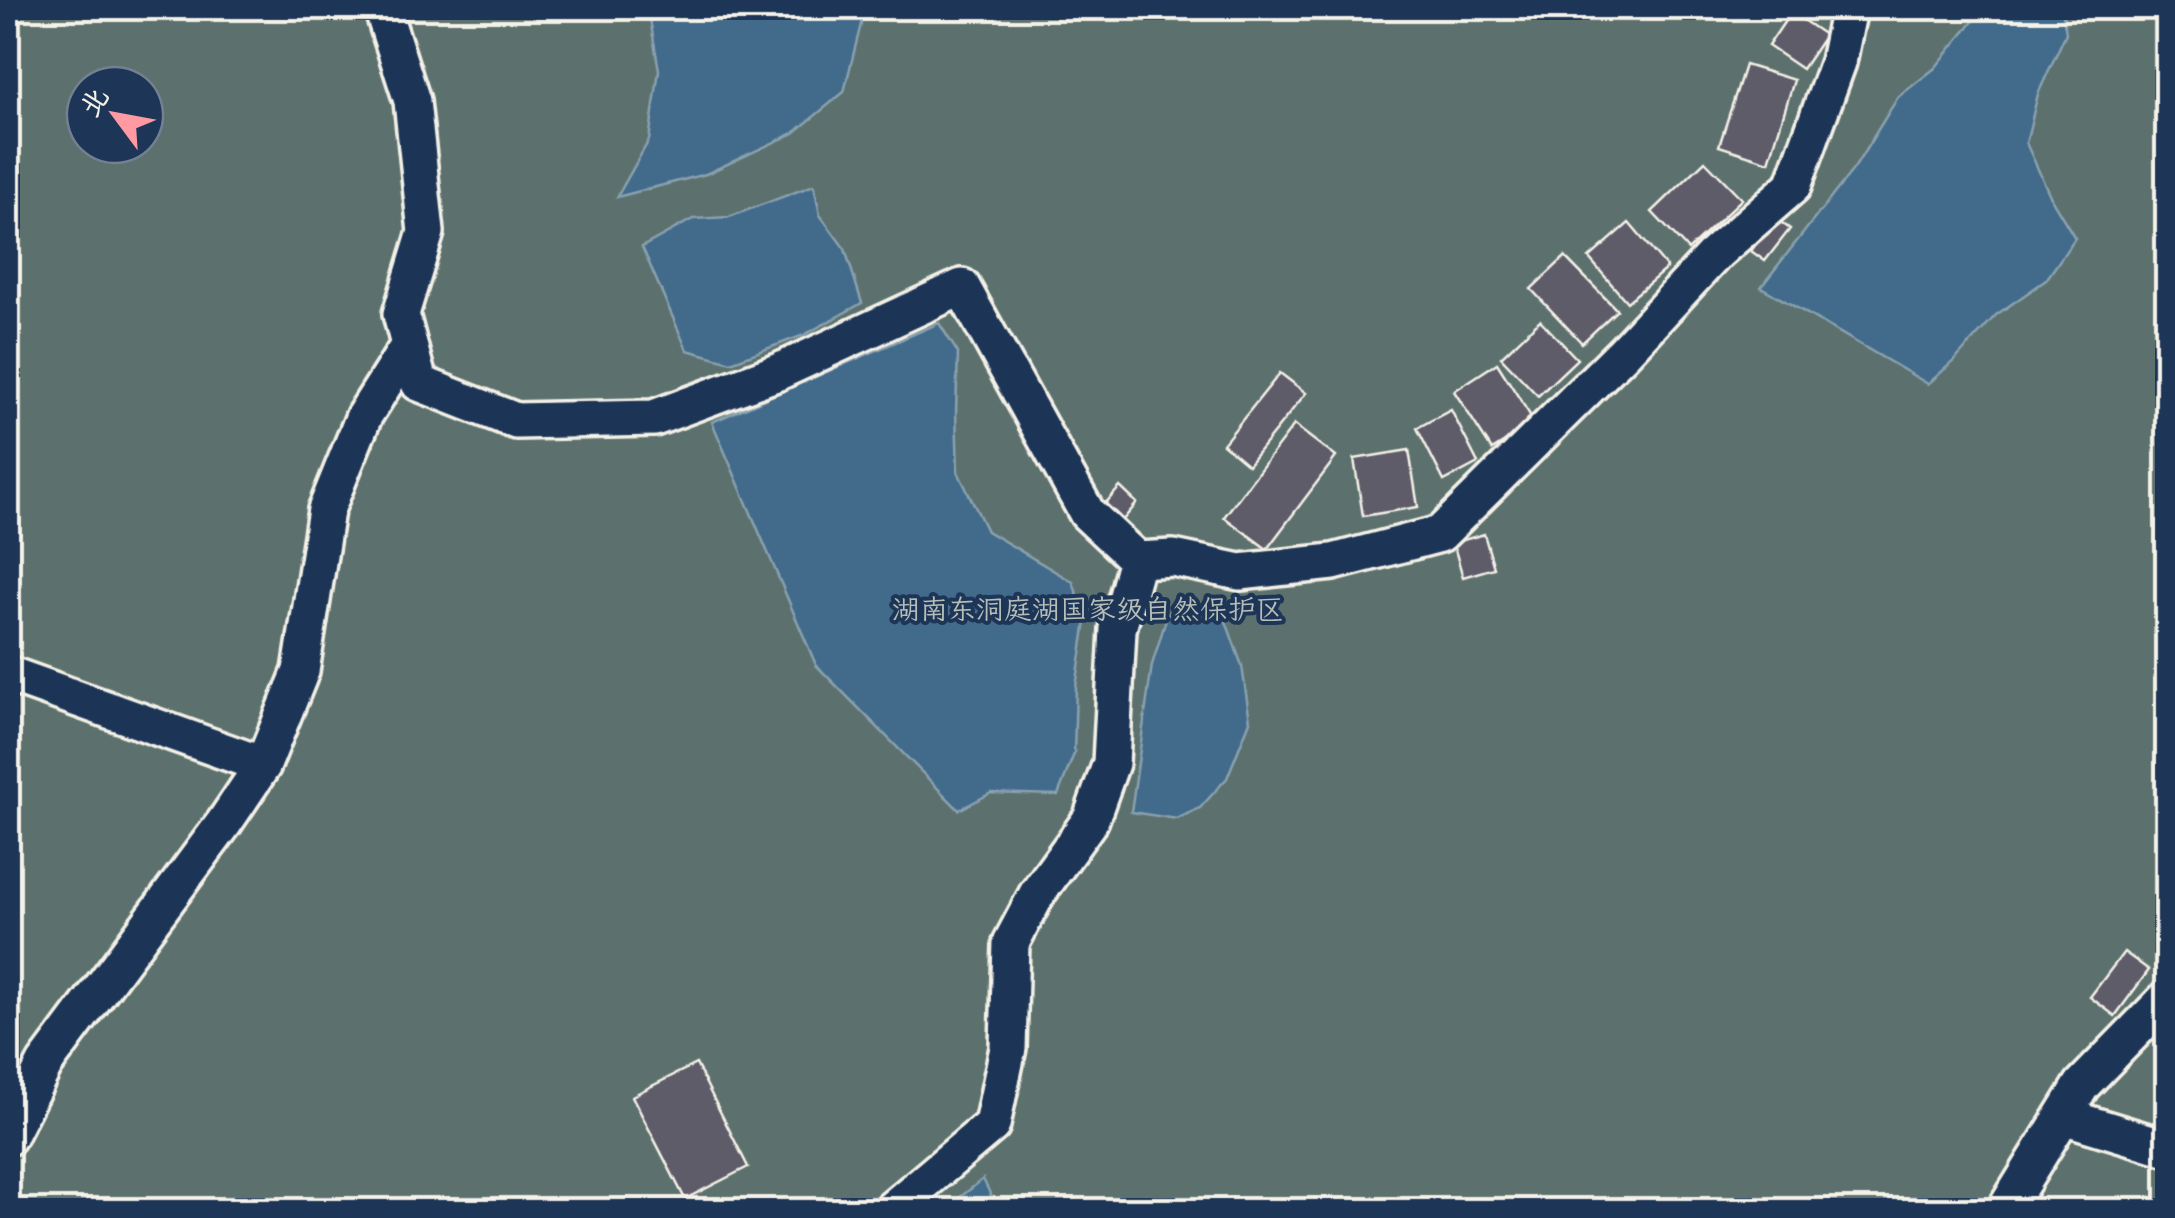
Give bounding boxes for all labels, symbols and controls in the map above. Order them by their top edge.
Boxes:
north arrow [65,65,165,165]
text: 北 [74,82,116,123]
park label: 湖南东洞庭湖国家级自然保护区 [892,594,1284,627]

